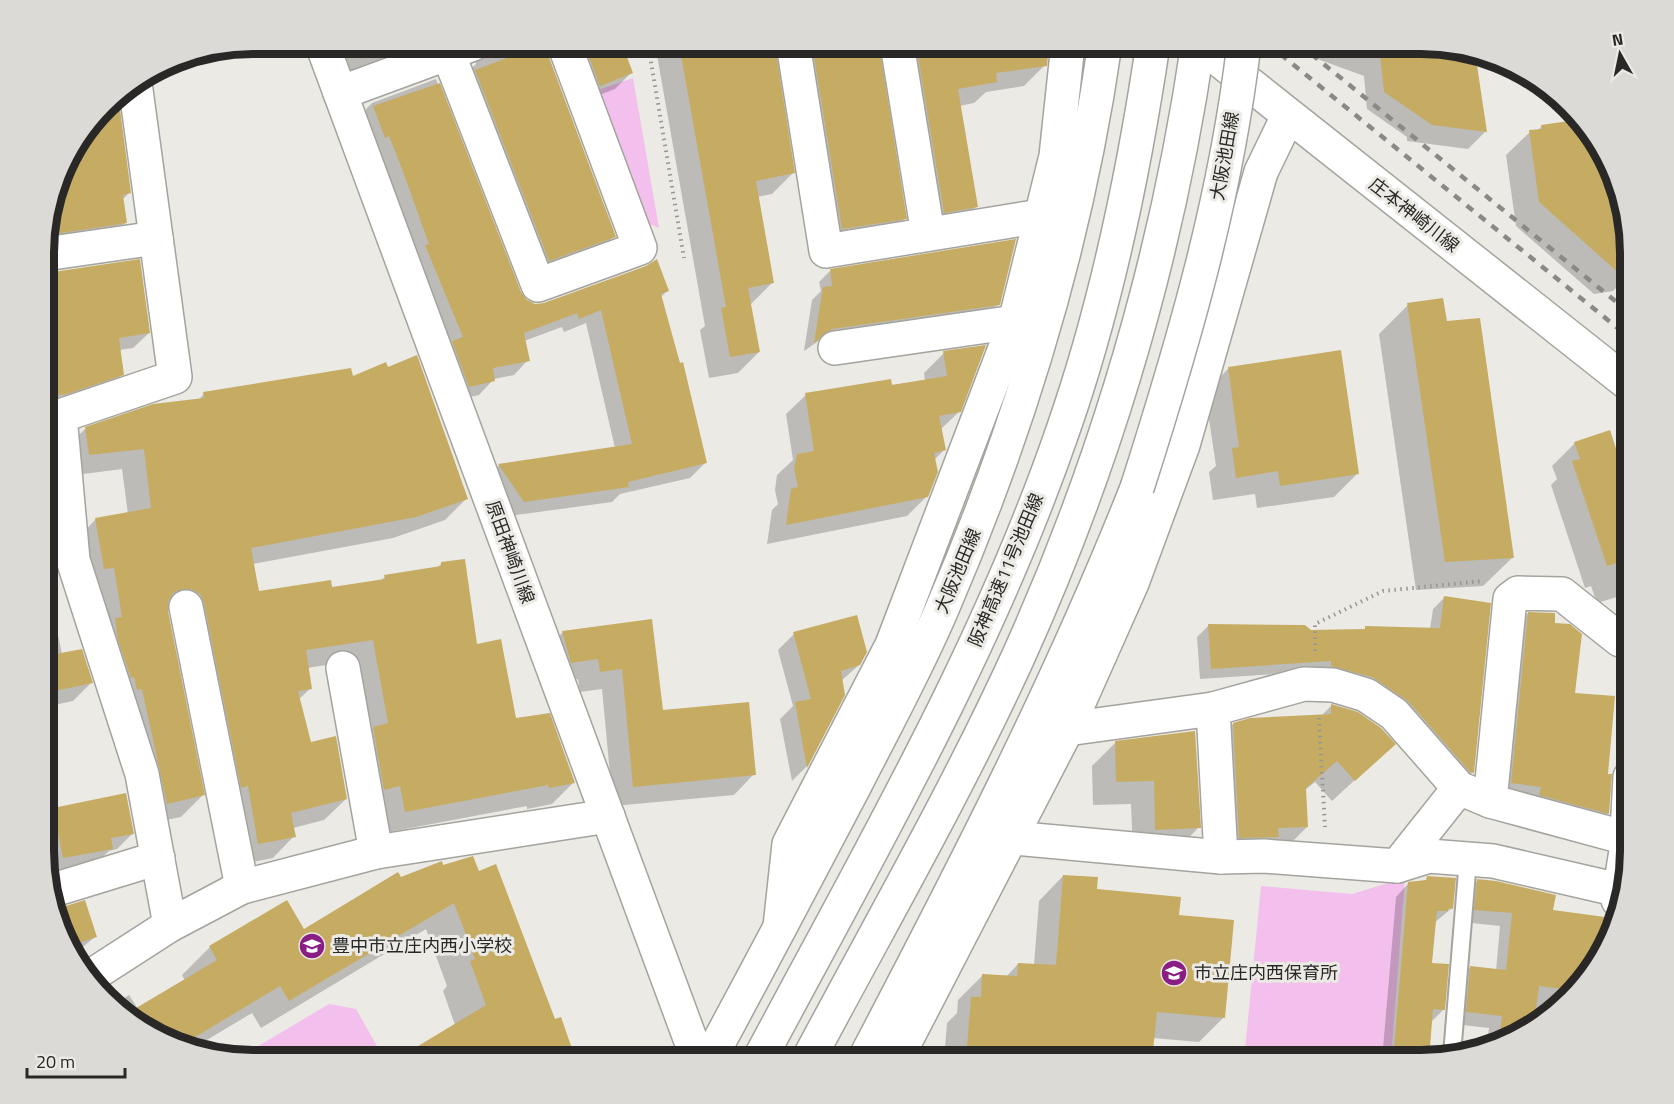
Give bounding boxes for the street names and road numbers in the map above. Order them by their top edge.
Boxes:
street label: 大阪池田線 [1203,109,1246,203]
street label: 庄本神崎川線 [1363,171,1465,258]
street label: 阪神高速11号池田線 [961,489,1050,651]
street label: 原田神崎川線 [479,496,542,607]
street label: 大阪池田線 [928,524,988,618]

